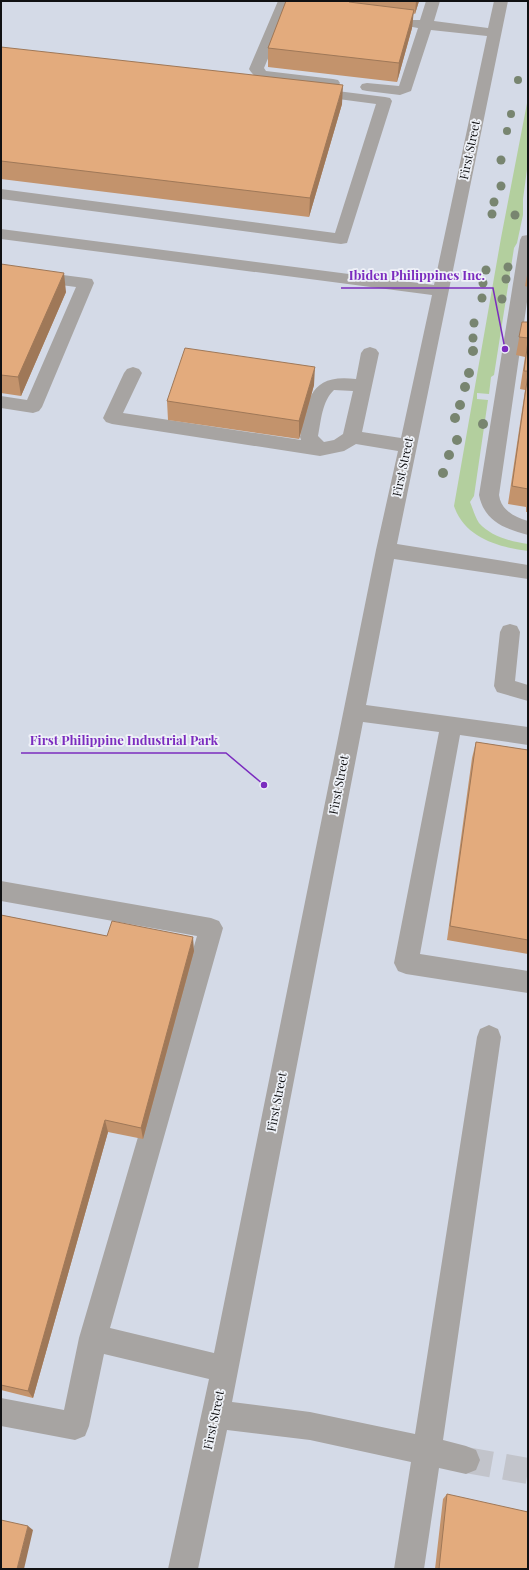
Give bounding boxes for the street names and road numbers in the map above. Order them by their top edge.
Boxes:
street label: First Street [455,118,483,181]
street label: First Street [388,435,416,498]
street label: First Street [324,753,352,816]
street label: First Street [262,1070,290,1133]
street label: First Street [199,1388,227,1451]

